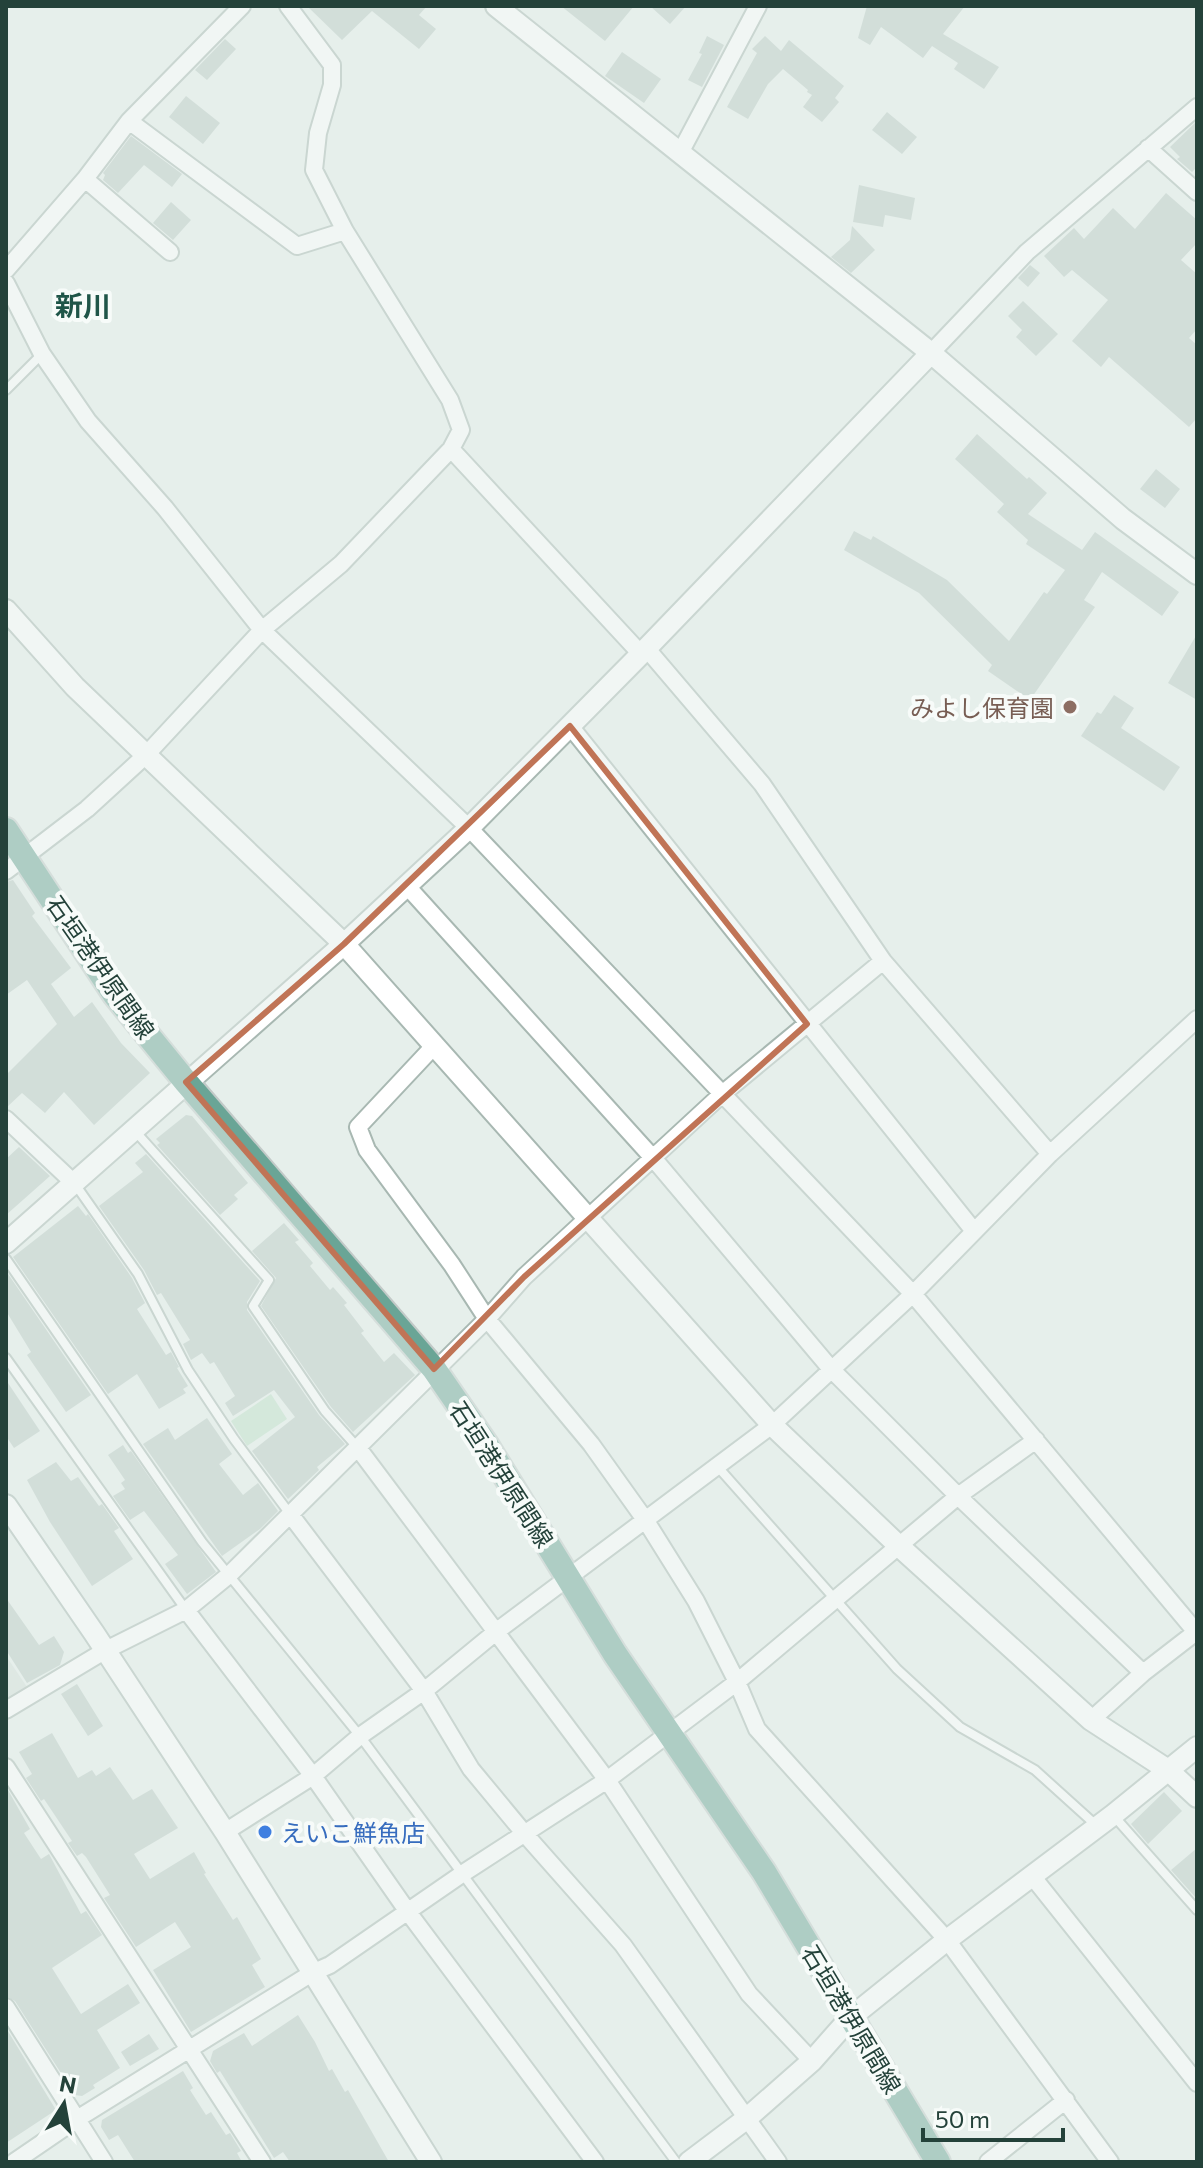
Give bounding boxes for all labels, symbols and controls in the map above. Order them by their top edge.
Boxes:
district label: 新川 [55,288,111,322]
place label: みよし保育園 [910,693,1054,722]
marker: みよし保育園 [1061,698,1079,716]
street label: 石垣港伊原間線 [41,890,161,1044]
street label: 石垣港伊原間線 [444,1396,560,1552]
place label: えいこ鮮魚店 [281,1818,425,1847]
marker: えいこ鮮魚店 [256,1823,274,1841]
street label: 石垣港伊原間線 [796,1940,908,2098]
north arrow [24,2064,104,2144]
text: N [57,2069,79,2099]
scale bar [923,2092,1063,2142]
text: 50 m [935,2104,990,2133]

